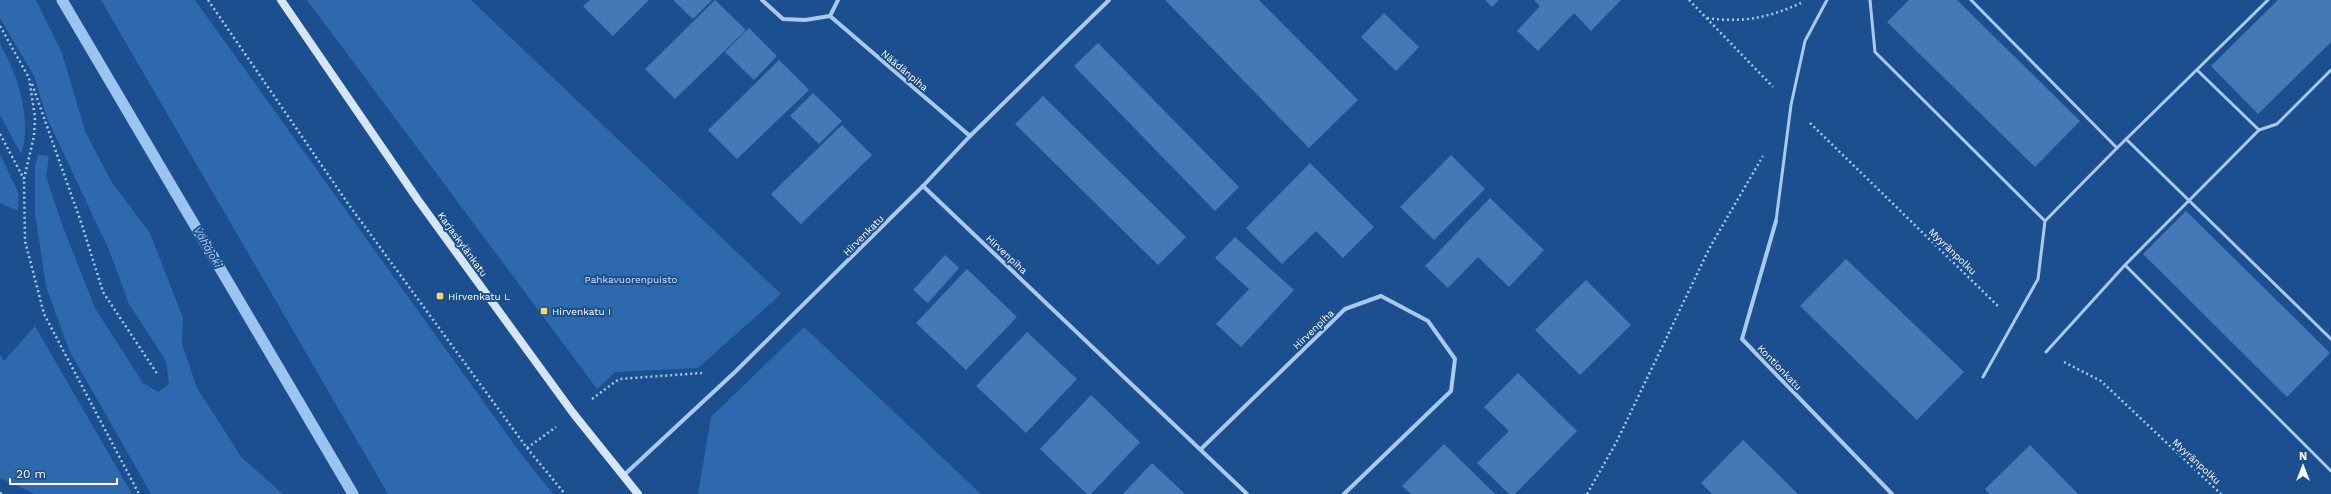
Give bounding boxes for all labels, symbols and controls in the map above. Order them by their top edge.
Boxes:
street label: Näädänpiha [879,48,930,93]
street label: Karjaskylänkatu [436,210,490,279]
street label: Hirvenkatu [841,213,886,258]
water label: Vähäjoki [191,225,225,271]
street label: Myyränpolku [1927,226,1979,277]
street label: Hirvenpiha [984,233,1030,276]
park label: Pahkavuorenpuisto [585,274,677,285]
marker: Hirvenkatu L [435,291,445,301]
place label: Hirvenkatu L [448,291,510,302]
marker: Hirvenkatu I [539,306,549,316]
place label: Hirvenkatu I [552,306,611,317]
street label: Hirvenpiha [1291,307,1336,351]
street label: Kontionkatu [1755,342,1804,392]
street label: Myyränpolku [2170,436,2223,486]
north arrow [2283,446,2323,486]
text: N [2299,450,2307,463]
scale bar [10,460,117,486]
text: 20 m [16,467,46,481]

